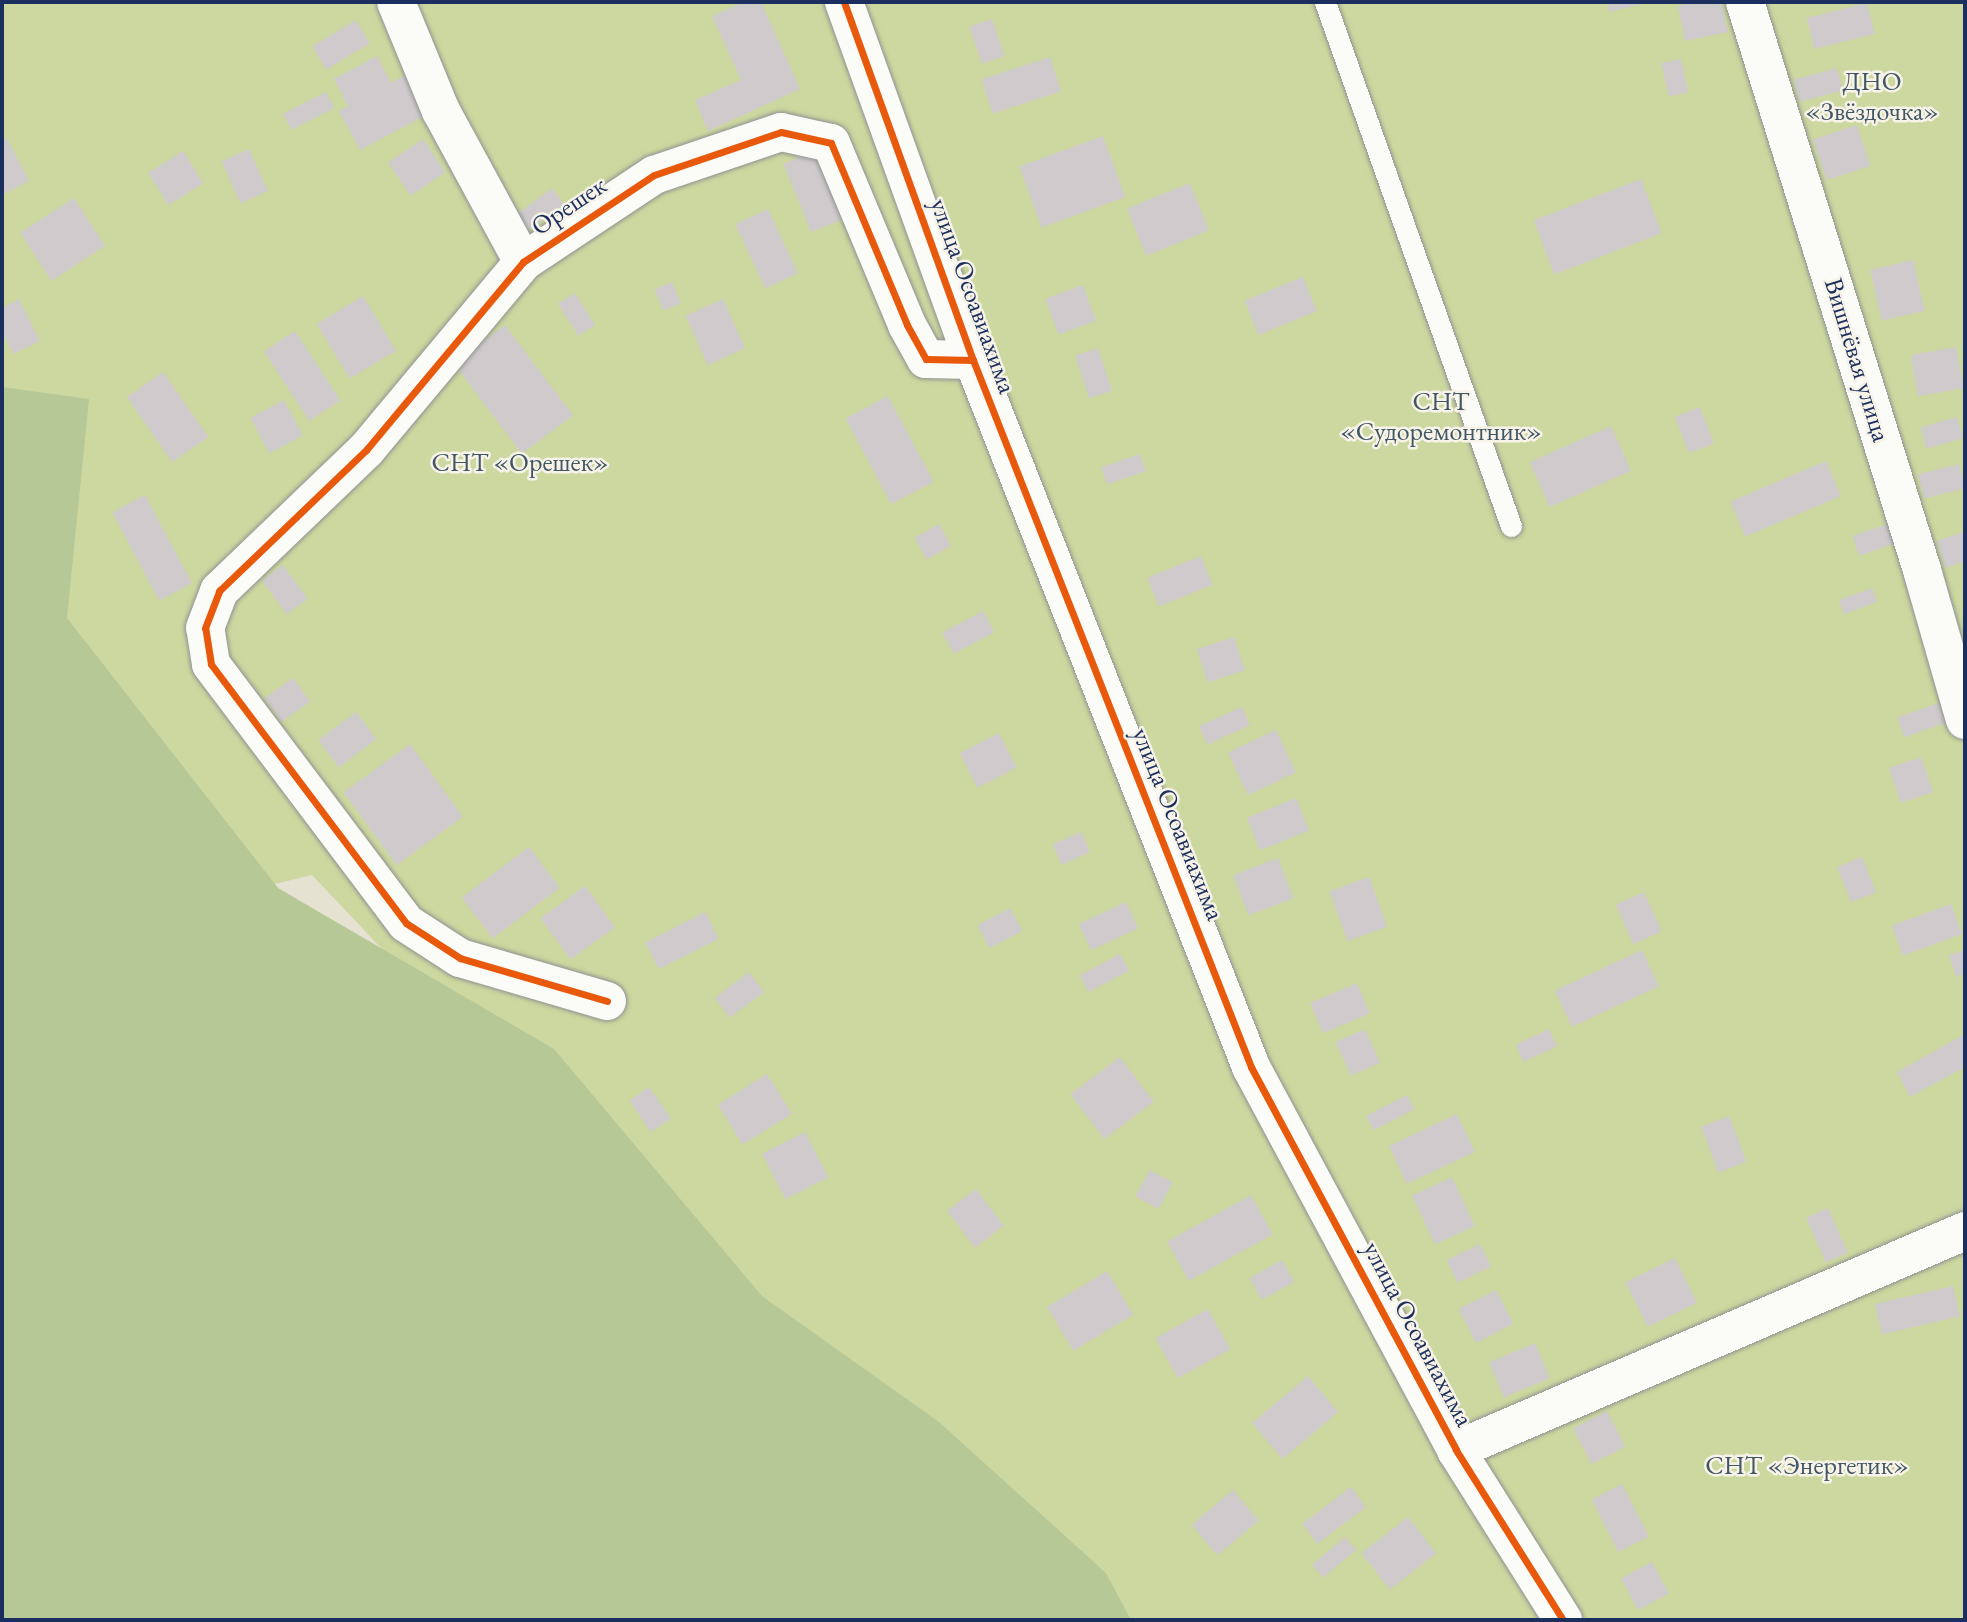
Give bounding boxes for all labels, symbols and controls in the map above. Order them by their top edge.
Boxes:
park label: ДНО «Звёздочка» [1805,66,1939,128]
street label: Орешек [525,170,613,242]
street label: улица Осоавиахима [923,194,1023,398]
street label: Вишнёвая улица [1817,274,1897,446]
park label: СНТ «Судоремонтник» [1340,386,1542,448]
park label: СНТ «Орешек» [431,447,609,479]
street label: улица Осоавиахима [1125,723,1231,925]
street label: улица Осоавиахима [1356,1236,1480,1432]
park label: СНТ «Энергетик» [1705,1450,1909,1482]

